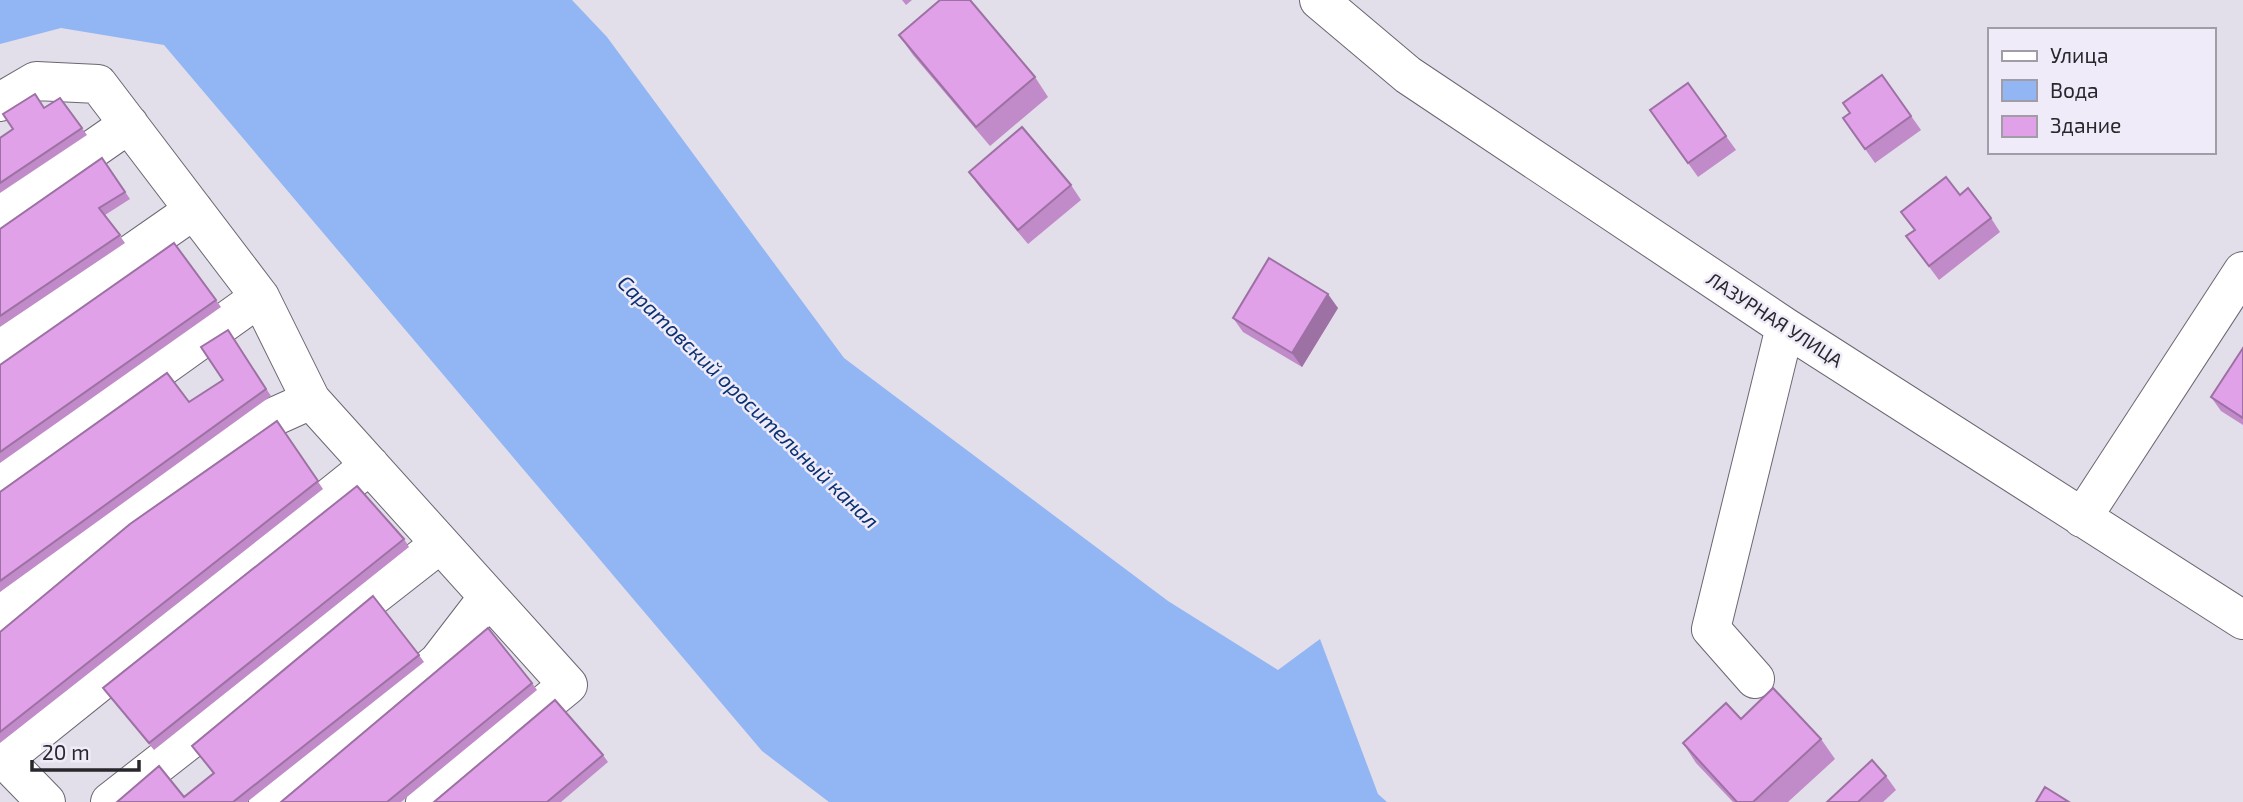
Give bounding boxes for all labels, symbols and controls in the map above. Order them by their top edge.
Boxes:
legend [1988,28,2215,154]
text: Улица [2050,42,2109,67]
text: Вода [2050,77,2099,102]
text: Здание [2050,112,2121,137]
street label: ЛАЗУРНАЯ УЛИЦА [1703,267,1847,372]
water label: Саратовский оросительный канал [613,269,885,533]
scale bar [32,728,138,772]
text: 20 m [42,739,90,764]

